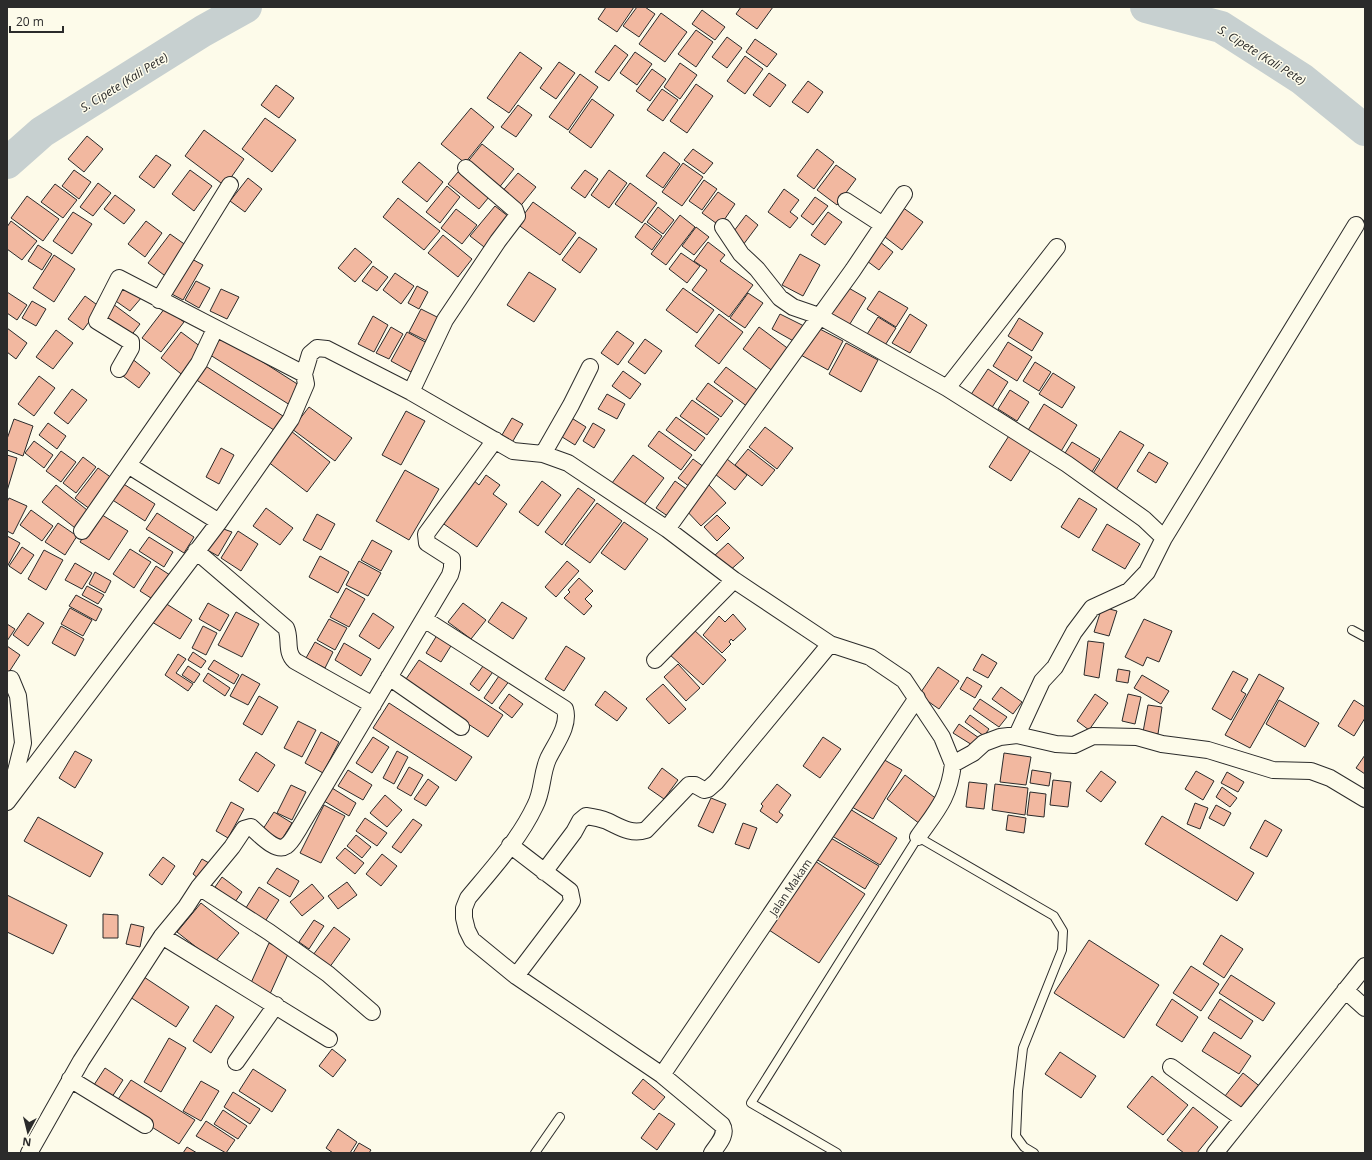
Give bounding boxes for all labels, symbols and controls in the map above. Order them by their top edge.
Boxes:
scale bar [10,8,63,34]
text: 20 m [16,13,44,30]
water label: S. Cipete (Kali Pete) [1215,21,1309,89]
water label: S. Cipete (Kali Pete) [77,48,171,116]
street label: Jalan Makam [765,856,815,919]
north arrow [8,1112,48,1152]
text: N [21,1134,32,1150]

